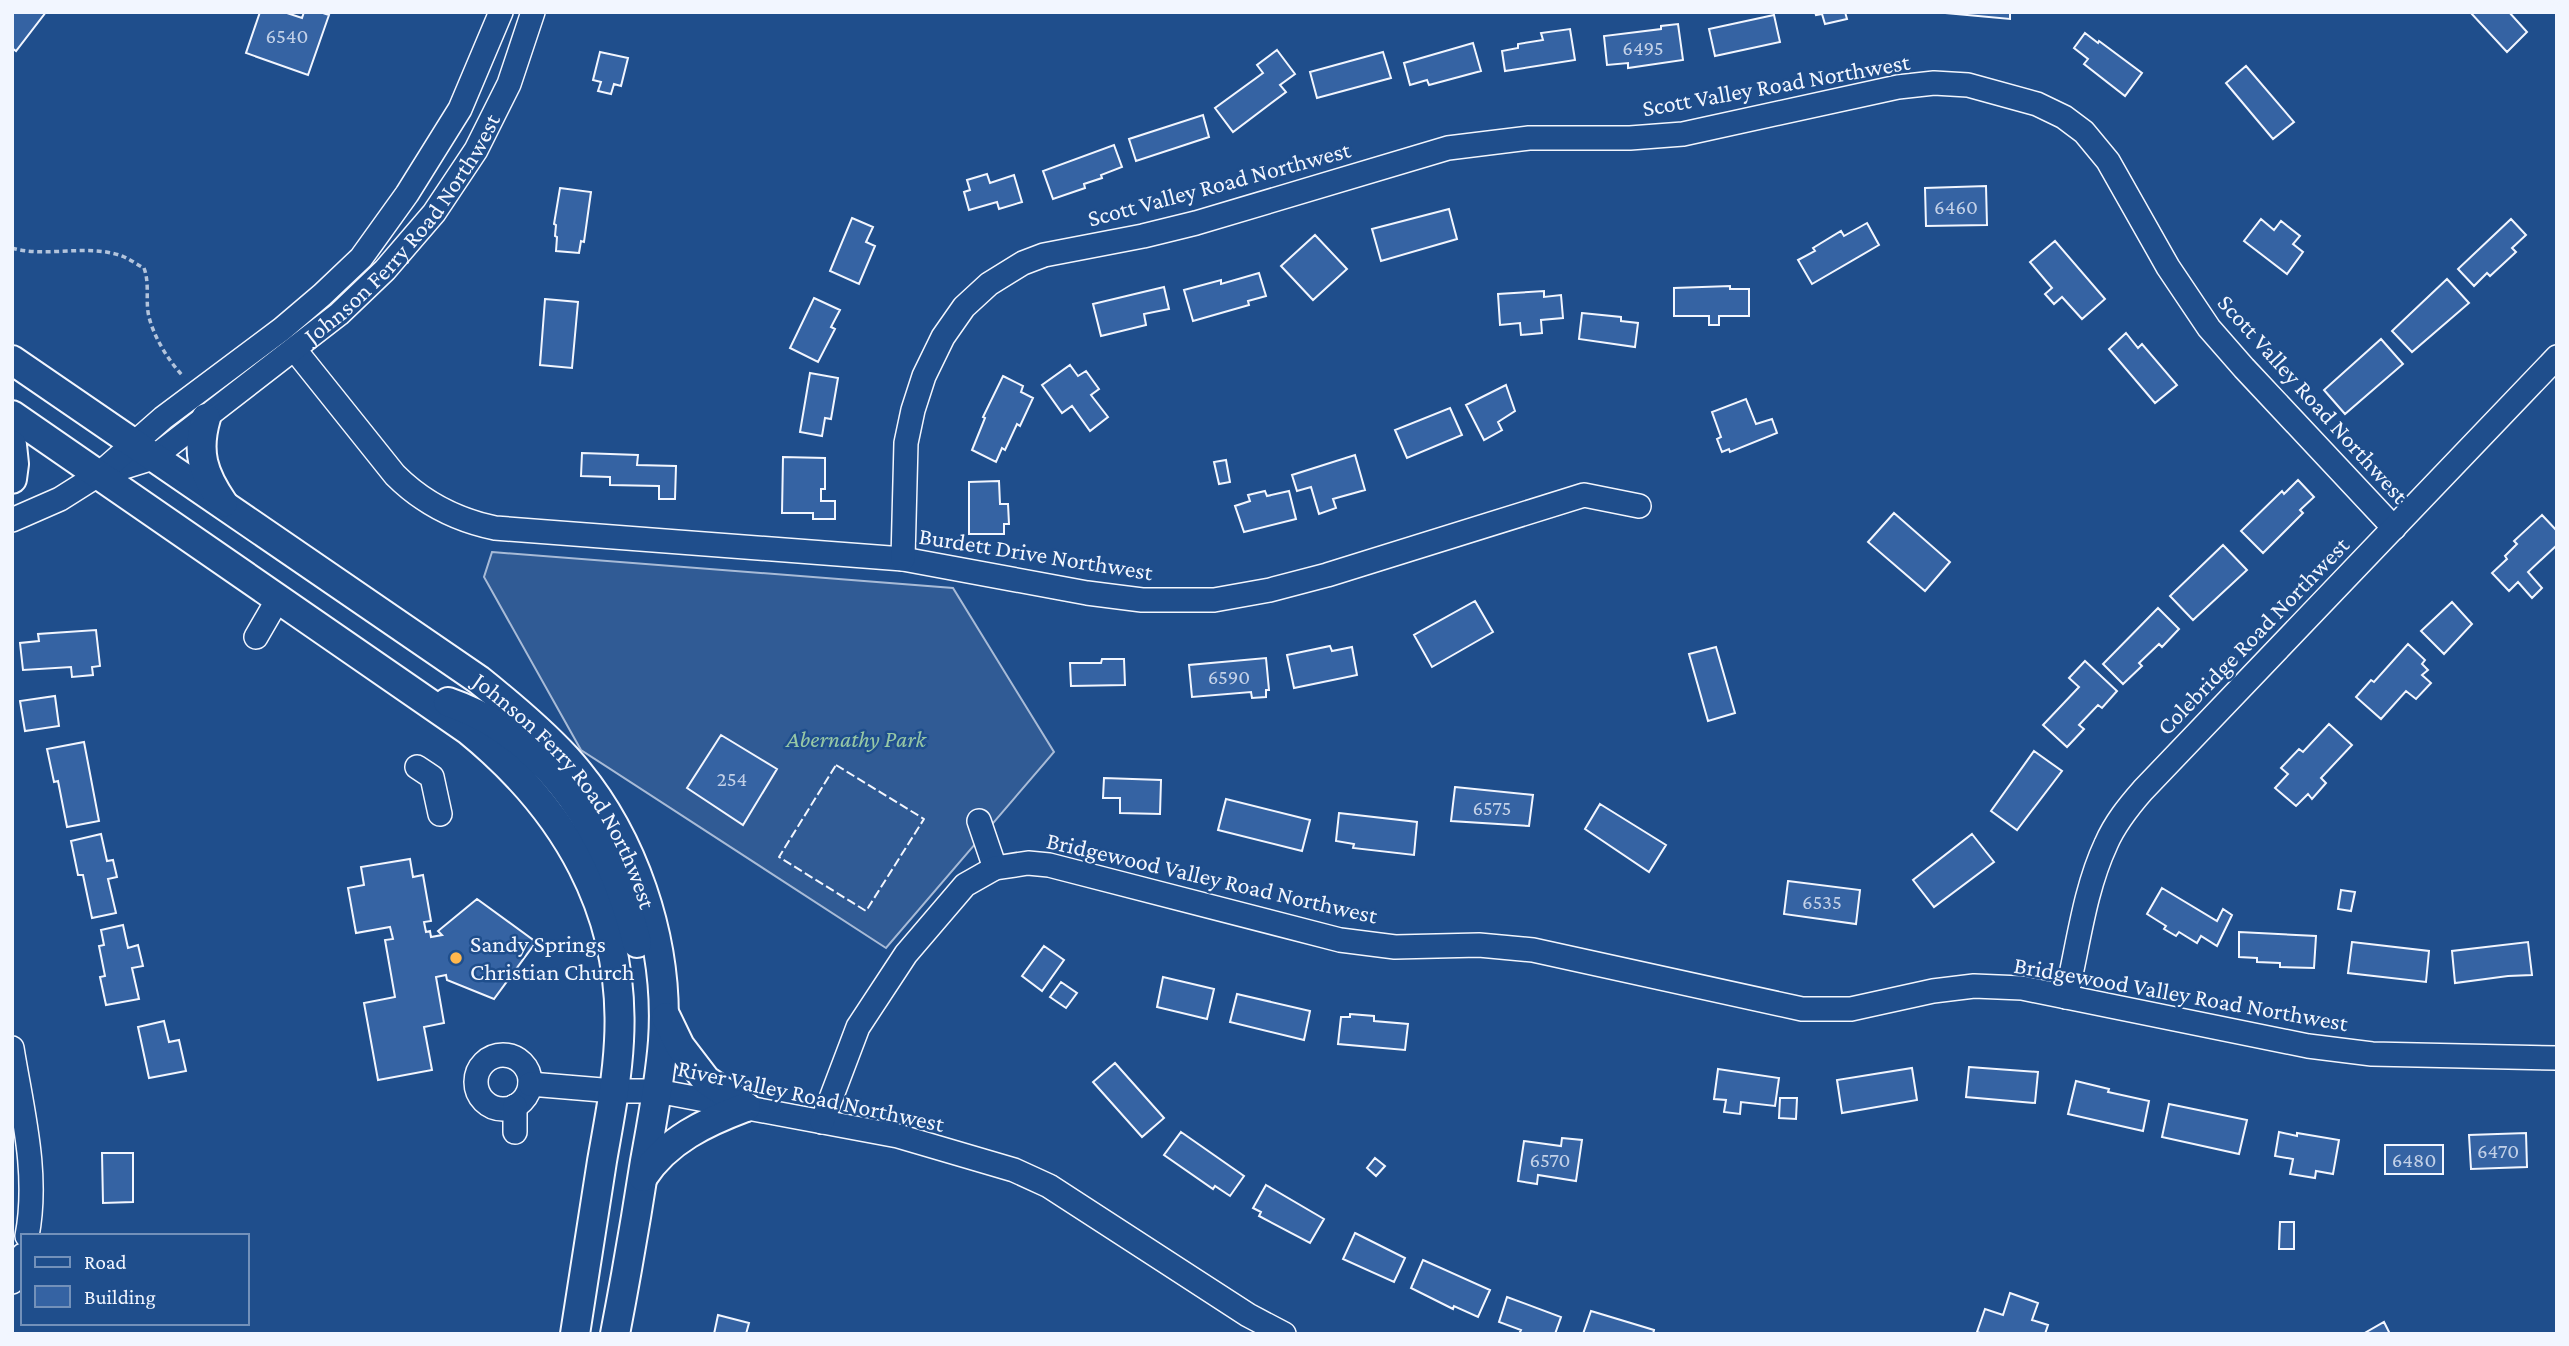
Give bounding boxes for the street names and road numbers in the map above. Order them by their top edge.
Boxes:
street label: Scott Valley Road Northwest [1640,47,1913,121]
street label: Johnson Ferry Road Northwest [297,108,505,350]
street label: Scott Valley Road Northwest [1084,135,1354,232]
street label: Scott Valley Road Northwest [2213,289,2415,509]
street label: Burdett Drive Northwest [917,522,1156,585]
street label: Colebridge Road Northwest [2151,530,2355,740]
street label: Johnson Ferry Road Northwest [467,665,662,913]
street label: Bridgewood Valley Road Northwest [1044,826,1381,929]
street label: Bridgewood Valley Road Northwest [2012,951,2351,1036]
street label: River Valley Road Northwest [675,1054,948,1137]

